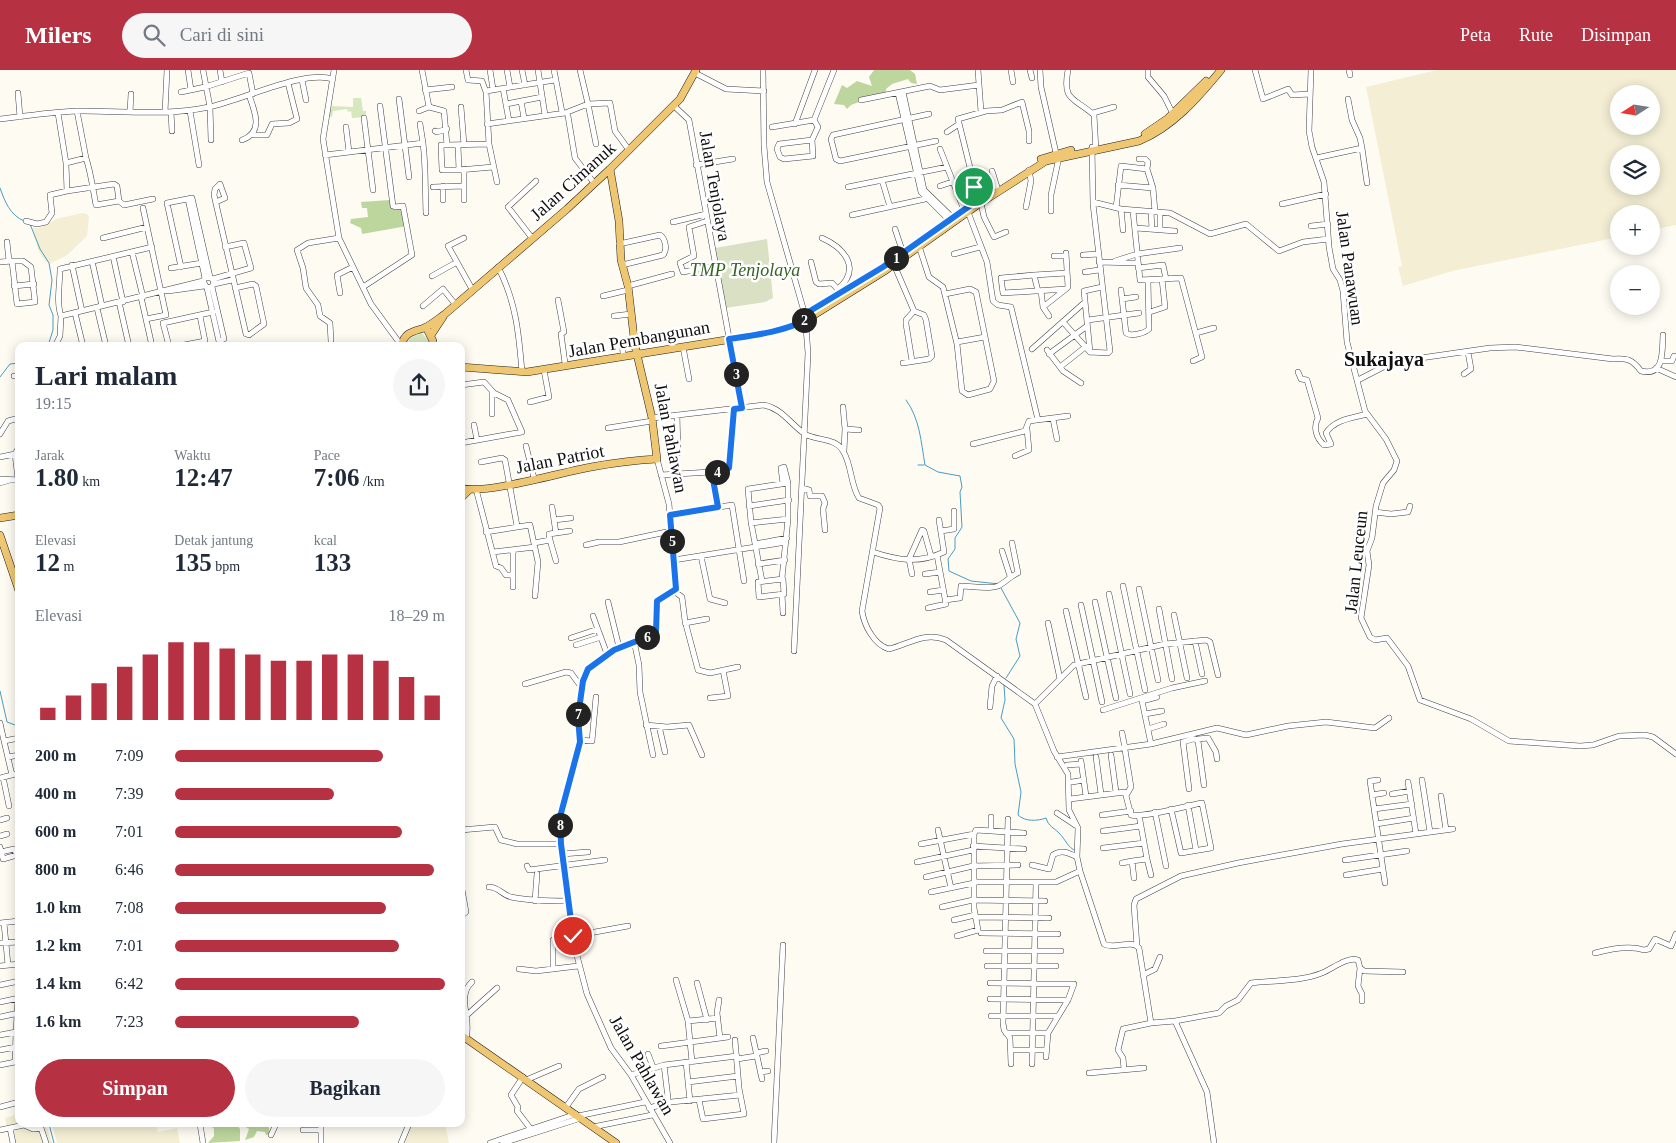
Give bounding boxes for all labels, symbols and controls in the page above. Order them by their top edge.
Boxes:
search box [122,13,472,58]
icon: search [140,21,168,49]
text: Milers [25,22,92,48]
text: Cari di sini [180,24,264,45]
text: Peta [1460,25,1491,45]
text: Rute [1519,25,1553,45]
text: Disimpan [1581,25,1651,45]
north arrow [1610,85,1660,135]
map controls [1610,85,1660,315]
street label: Jalan Tenjolaya [695,129,735,243]
street label: Jalan Cimanuk [526,138,620,224]
button: layers [1610,145,1660,195]
pin [953,166,995,208]
icon: arrive [960,173,988,201]
button: + [1610,205,1660,255]
street label: Jalan Panawuan [1332,209,1368,327]
pin: 1 [884,246,908,270]
text: 1 [893,251,900,266]
park label: TMP Tenjolaya [690,260,800,280]
button: − [1610,265,1660,315]
pin: 2 [792,308,816,332]
text: 2 [801,313,808,328]
street label: Jalan Pembangunan [567,317,711,361]
district label: Sukajaya [1344,348,1424,371]
button: share [393,359,445,411]
text: Lari malam [35,360,177,391]
pin: 3 [724,362,748,386]
text: 3 [733,367,740,382]
street label: Jalan Pahlawan [651,381,691,495]
text: 19:15 [35,395,71,412]
street label: Jalan Patriot [514,441,606,477]
text: Jarak [35,448,65,463]
text: Waktu [174,448,211,463]
text: Pace [314,448,340,463]
pin: 4 [704,460,730,484]
text: 1.80 [35,464,79,491]
text: 12:47 [174,464,233,491]
text: 7:06 [314,464,359,491]
text: 4 [714,465,721,480]
text: km [79,474,100,489]
text: /km [359,474,385,489]
street label: Jalan Leuceun [1341,510,1371,614]
pin: 5 [660,528,684,554]
text: Elevasi [35,533,76,548]
text: Detak jantung [174,533,253,548]
text: kcal [314,533,337,548]
text: 5 [669,534,676,549]
text: 12 [35,549,60,576]
text: 135 [174,549,212,576]
text: 133 [314,549,351,576]
text: m [60,559,74,574]
text: bpm [212,559,240,574]
text: Elevasi [35,607,82,624]
text: 18–29 m [389,607,445,624]
pin: 6 [634,624,660,650]
text: 6 [644,630,651,645]
pin: 7 [566,702,590,726]
text: 7 [575,707,582,722]
text: 200 m [35,747,76,764]
text: 7:09 [115,747,143,764]
text: 400 m [35,785,76,802]
text: 7:39 [115,785,143,802]
pin: 8 [548,812,572,838]
text: 8 [557,818,564,833]
text: 600 m [35,823,76,840]
text: 7:01 [115,823,143,840]
text: 800 m [35,861,76,878]
text: 6:46 [115,861,143,878]
text: 1.0 km [35,899,81,916]
text: 7:08 [115,899,143,916]
pin [552,915,594,957]
icon: check [559,922,587,950]
text: 1.2 km [35,937,81,954]
text: 7:01 [115,937,143,954]
text: 1.4 km [35,975,81,992]
text: 6:42 [115,975,143,992]
street label: Jalan Pahlawan [605,1012,679,1118]
text: 1.6 km [35,1013,81,1030]
text: 7:23 [115,1013,143,1030]
button: Simpan [35,1059,235,1117]
button: Bagikan [245,1059,445,1117]

